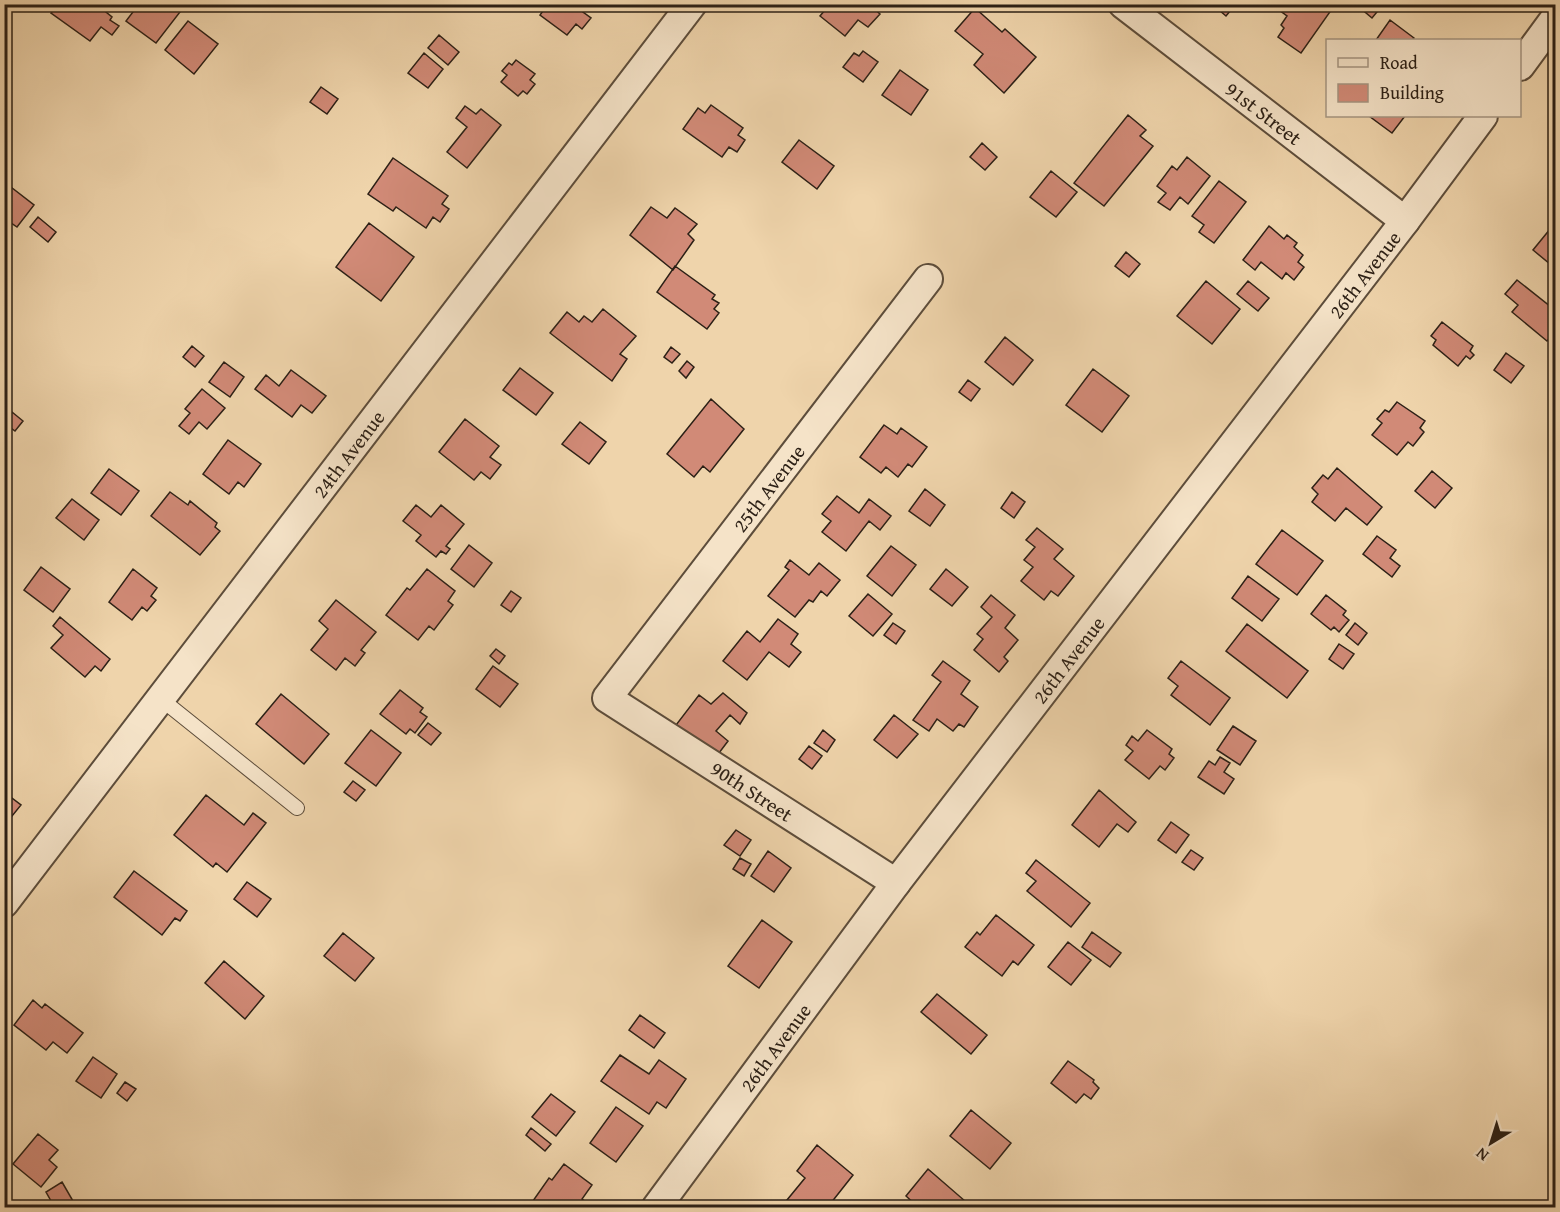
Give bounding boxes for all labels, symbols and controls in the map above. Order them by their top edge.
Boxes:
legend [1326,39,1521,117]
text: Road [1380,49,1418,76]
street label: 91st Street [1220,74,1308,151]
text: Building [1380,79,1444,106]
street label: 26th Avenue [1321,224,1407,324]
street label: 24th Avenue [305,404,391,503]
street label: 25th Avenue [725,438,811,538]
street label: 26th Avenue [1025,610,1111,709]
street label: 90th Street [705,754,799,828]
street label: 26th Avenue [732,997,817,1097]
north arrow [1461,1113,1521,1173]
text: N [1470,1142,1493,1168]

